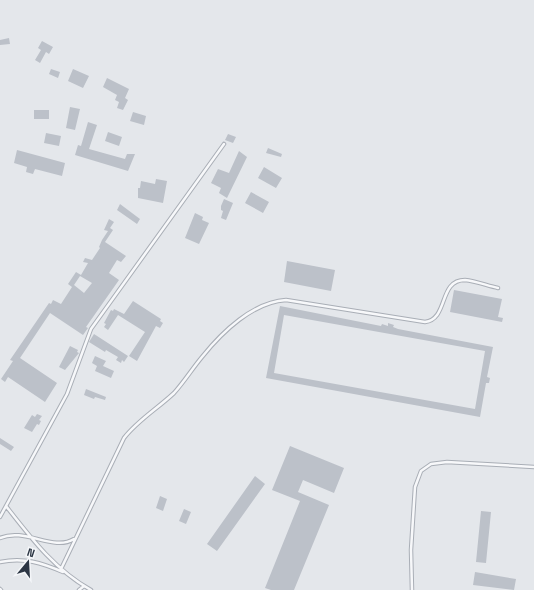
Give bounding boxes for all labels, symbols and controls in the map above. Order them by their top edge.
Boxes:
north arrow [8,542,48,582]
text: N [25,545,37,560]

